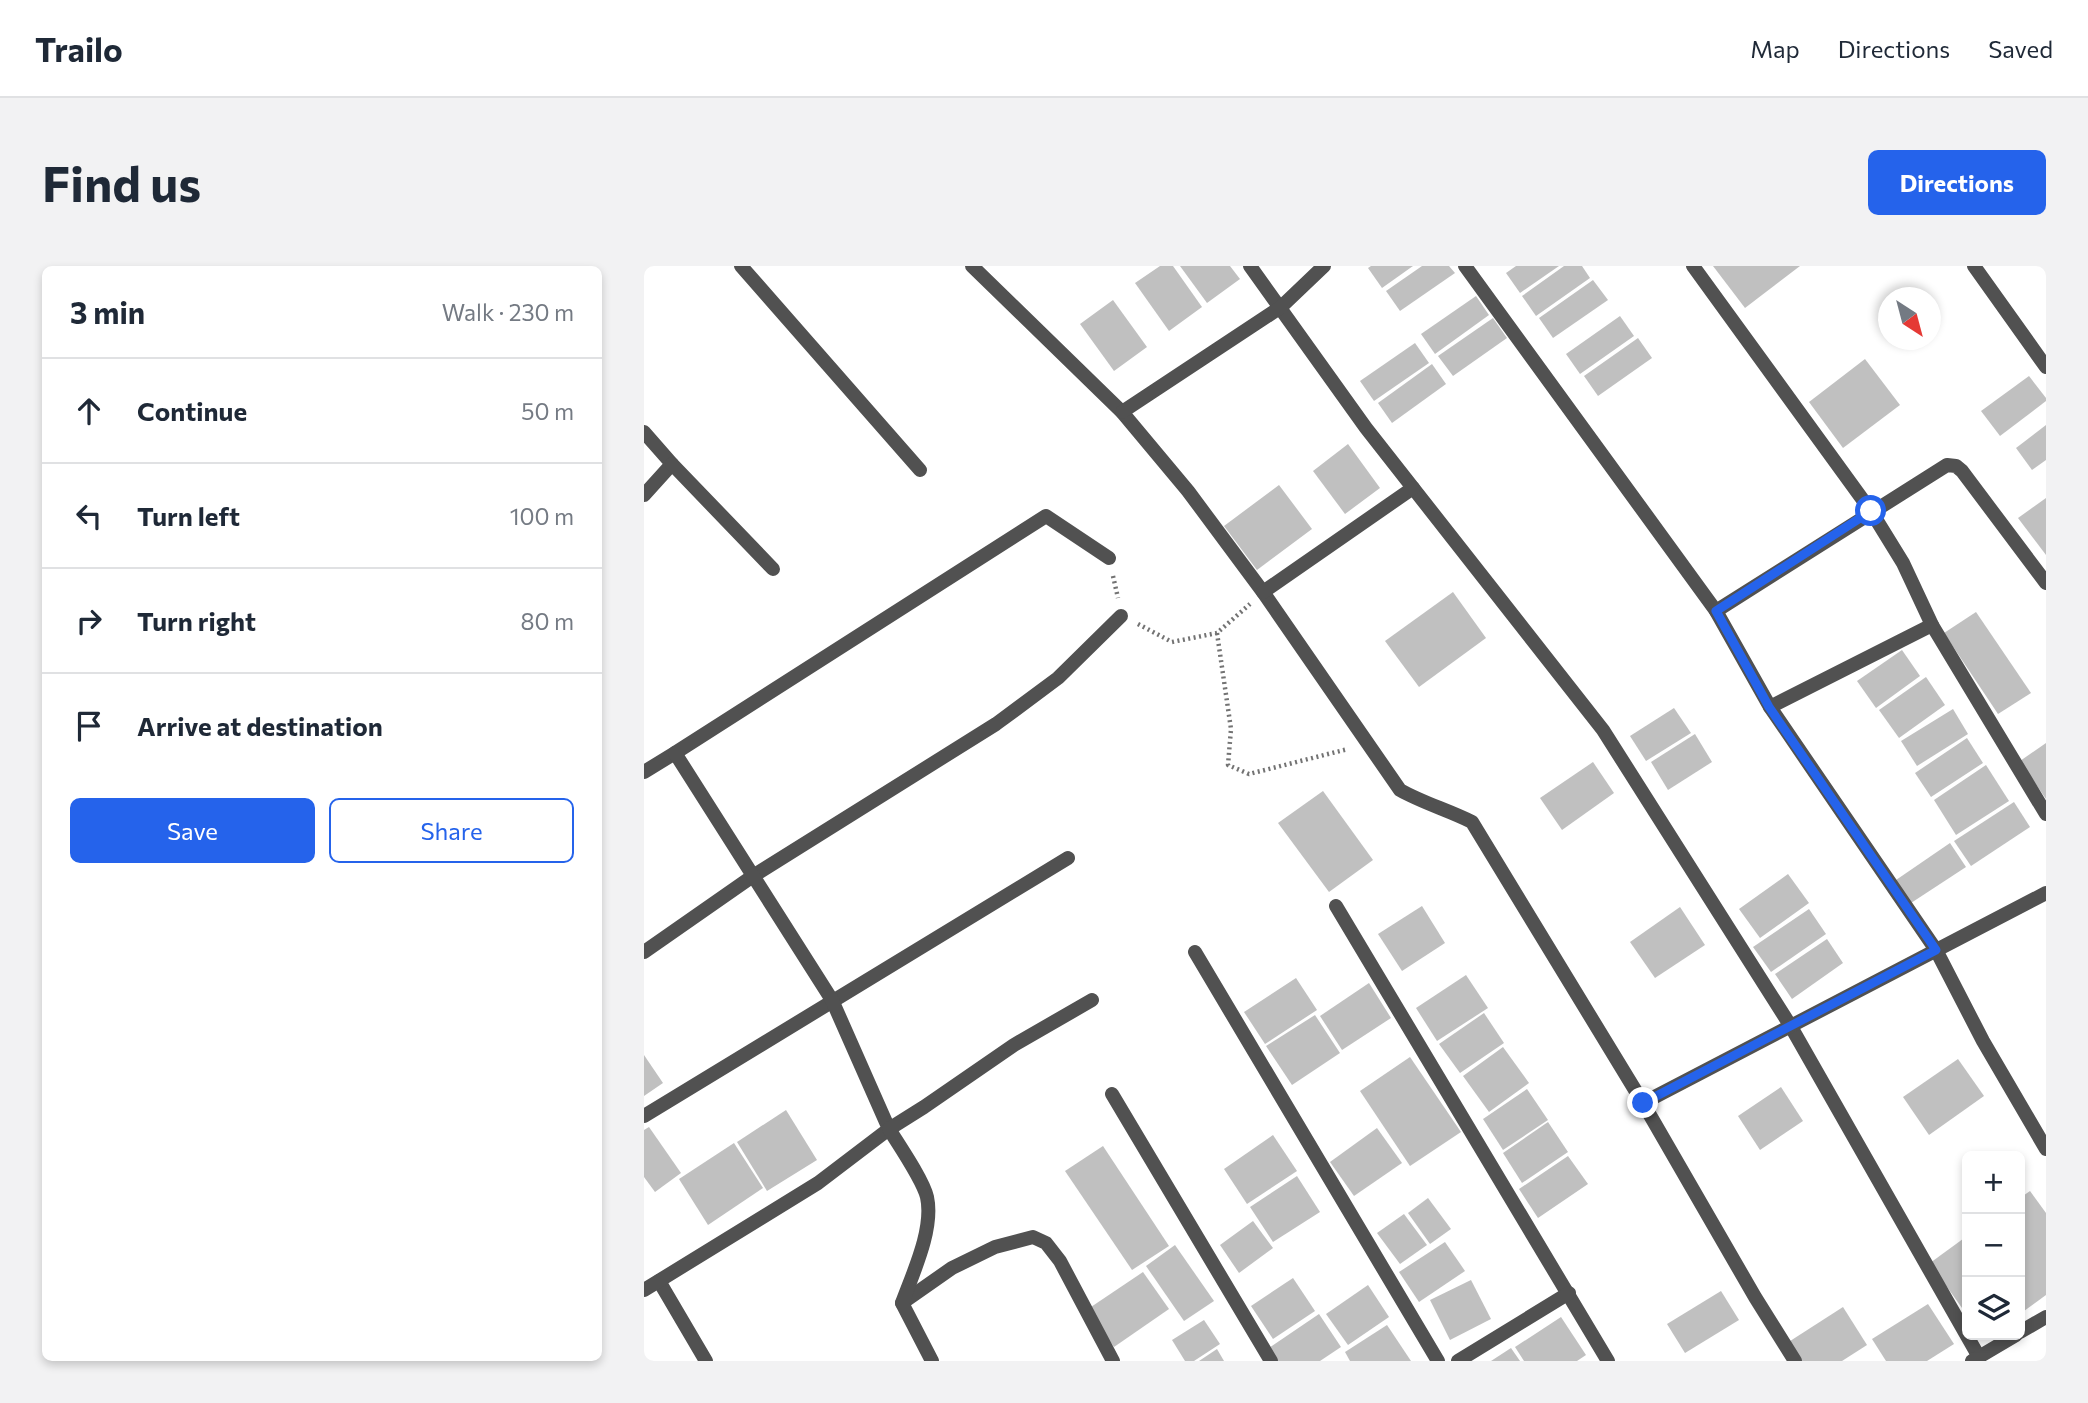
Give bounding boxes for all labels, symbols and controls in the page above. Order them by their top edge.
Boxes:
text: Trailo [35,28,123,69]
text: Map [1750,34,1800,63]
text: Directions [1838,34,1950,63]
text: Saved [1988,34,2053,63]
button: Directions [1868,150,2046,215]
text: Find us [42,152,201,212]
north arrow [1878,287,1941,350]
text: 3 min [70,293,145,330]
text: Walk · 230 m [442,298,574,326]
icon: ahead [70,392,108,430]
text: Continue [137,395,247,426]
text: 50 m [521,397,574,425]
route start [1855,495,1886,526]
icon: left [70,497,108,535]
text: Turn left [137,500,240,531]
text: 100 m [510,502,574,530]
icon: right [70,602,108,640]
text: Turn right [137,605,256,636]
text: 80 m [521,607,574,635]
icon: arrive [70,707,108,745]
text: Arrive at destination [137,710,383,741]
button: Save [70,798,315,863]
button: Share [329,798,574,863]
route end [1627,1087,1658,1118]
map controls [1962,1151,2025,1340]
button: + [1962,1151,2025,1214]
button: − [1962,1214,2025,1277]
button: layers [1962,1277,2025,1340]

